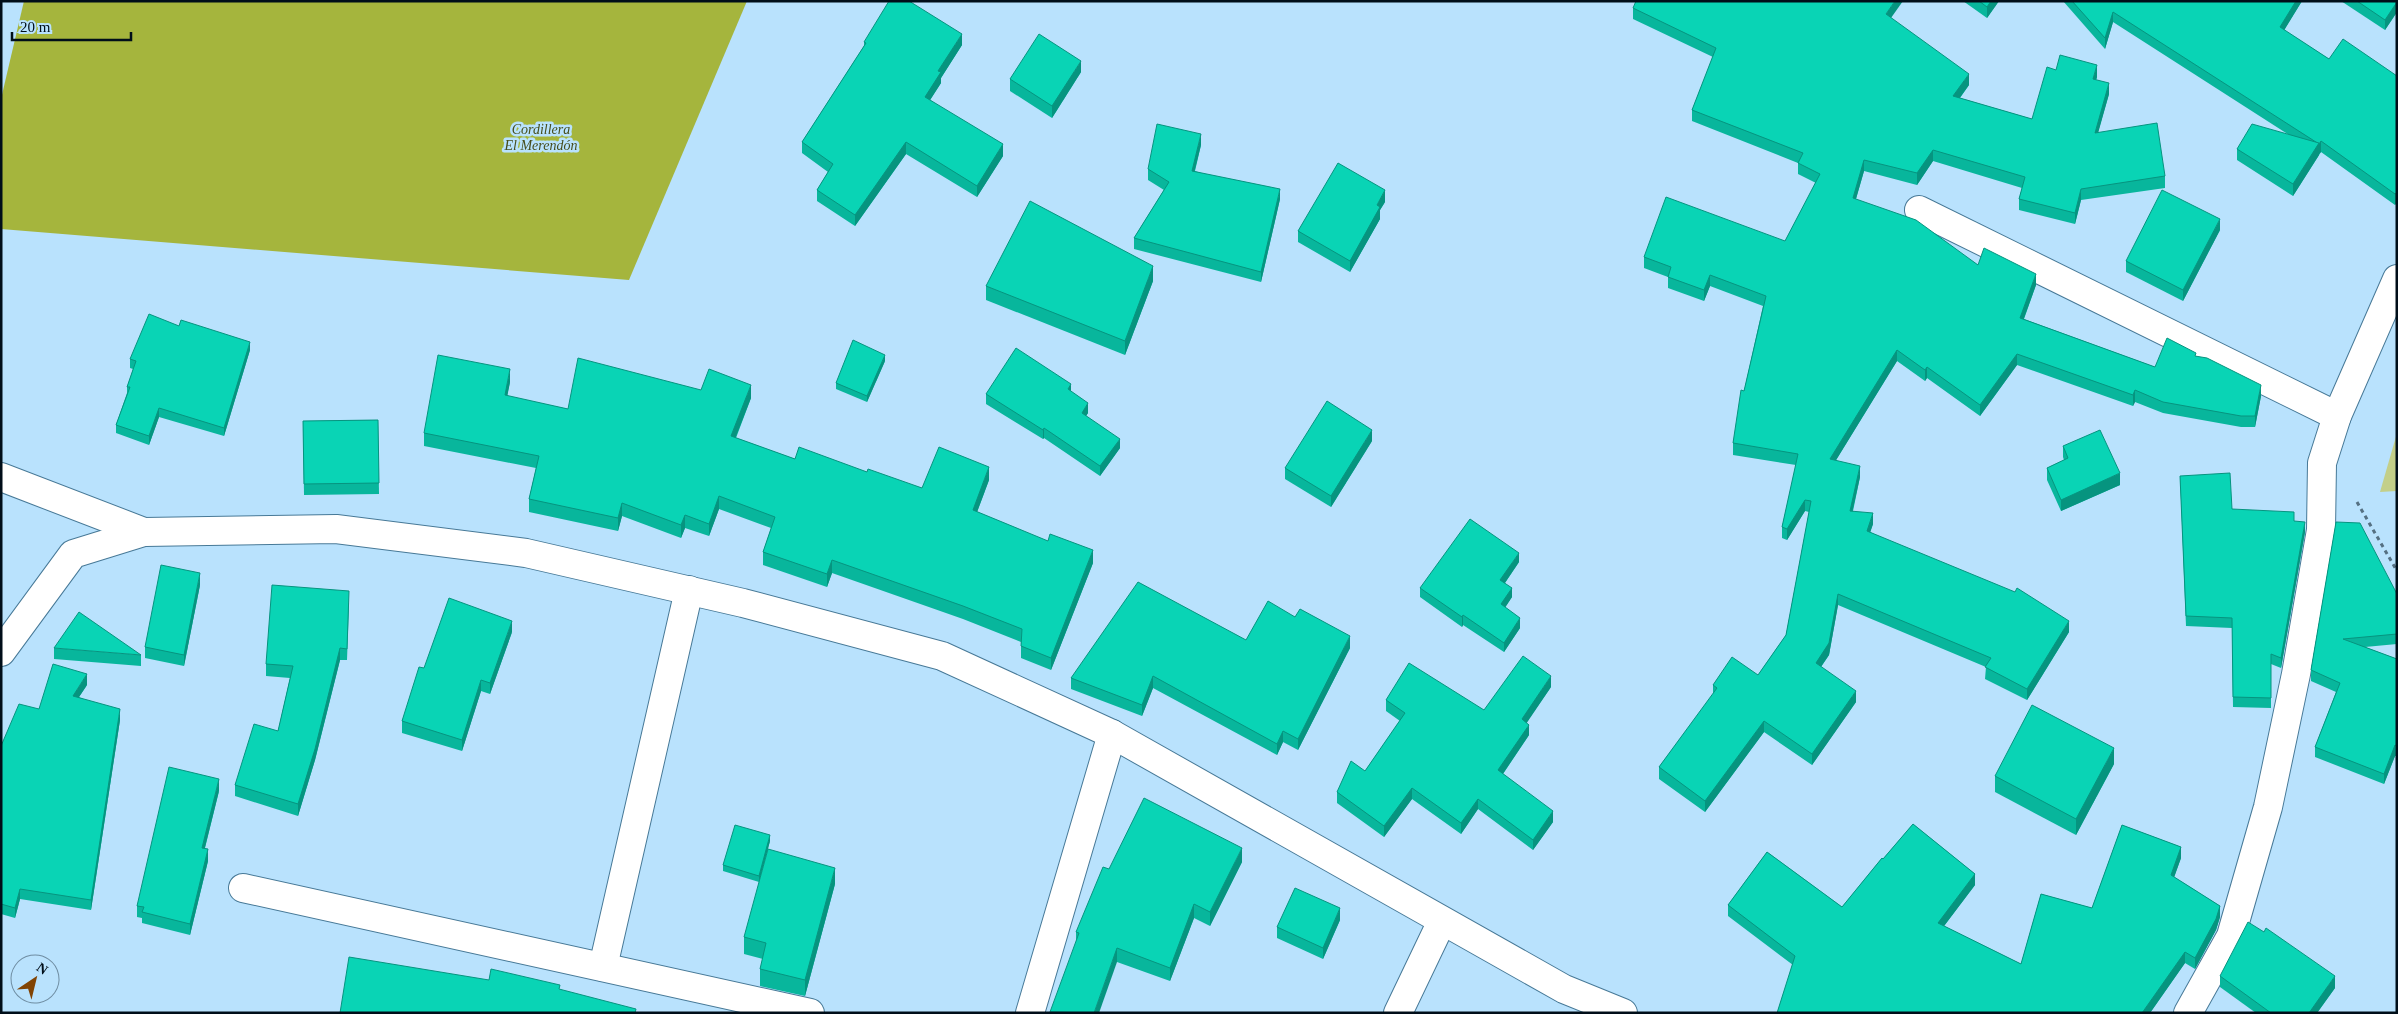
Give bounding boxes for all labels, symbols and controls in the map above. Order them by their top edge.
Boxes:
scale bar [12,10,131,42]
text: 20 m [20,19,51,35]
park label: Cordillera El Merendón [504,122,577,153]
north arrow [10,954,60,1004]
text: N [34,960,51,978]

